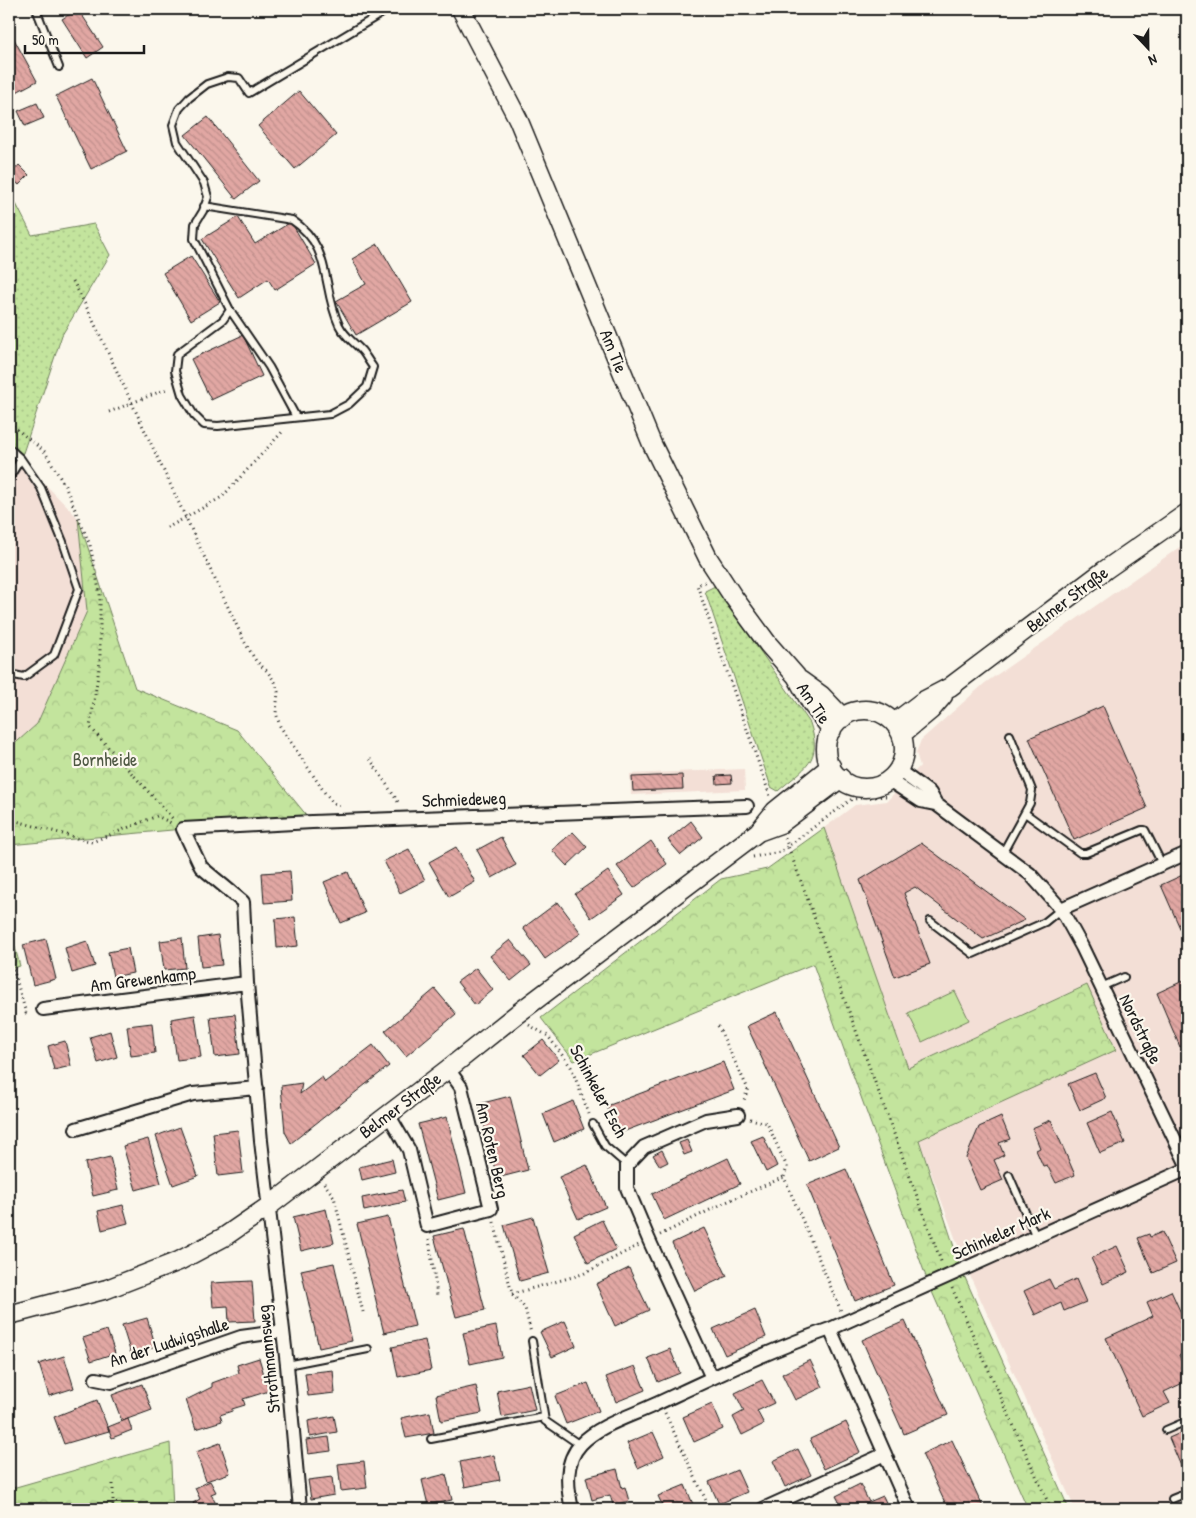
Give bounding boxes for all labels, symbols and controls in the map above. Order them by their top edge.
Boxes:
scale bar [25,22,144,54]
north arrow [1124,22,1174,72]
text: 50 m [32,29,59,50]
text: N [1146,50,1160,71]
street label: Am Tie [594,326,634,376]
street label: Belmer Straße [1021,560,1113,638]
street label: Am Tie [791,677,837,729]
park label: Bornheide [73,747,137,772]
street label: Schmiedeweg [422,785,506,813]
street label: Am Grewenkamp [89,960,197,998]
street label: Nordstraße [1113,990,1169,1068]
street label: Schinkeler Esch [564,1040,634,1142]
street label: Belmer Straße [354,1066,446,1144]
street label: Am Roten Berg [470,1100,516,1200]
street label: Schinkeler Mark [948,1200,1054,1266]
street label: Strothmannsweg [250,1304,286,1414]
street label: An der Ludwigshalle [106,1311,232,1373]

